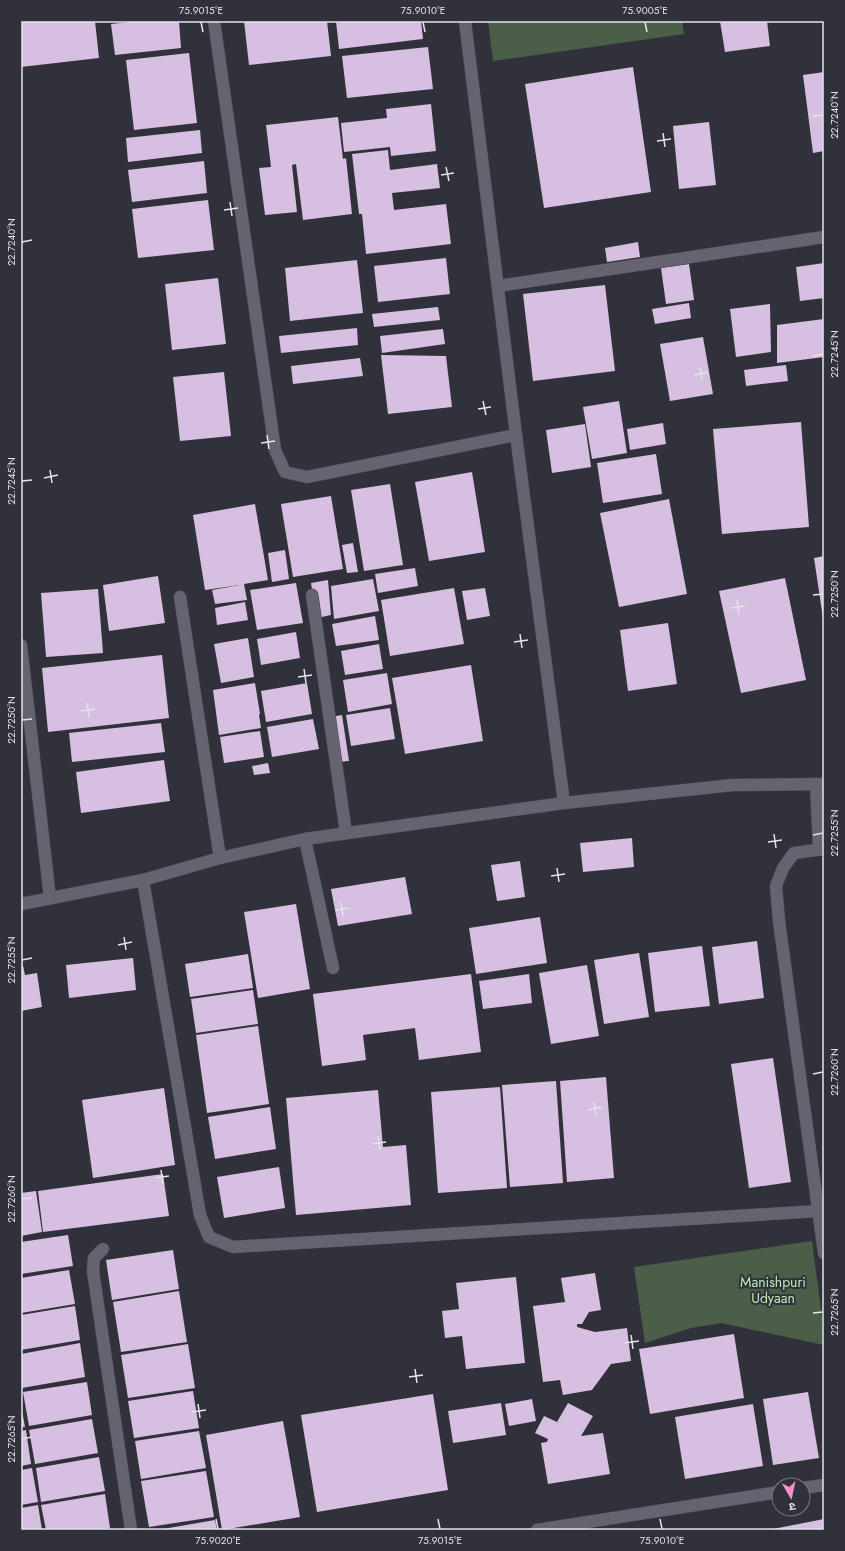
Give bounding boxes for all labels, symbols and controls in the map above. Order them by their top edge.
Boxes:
text: 75.9015°E [179,3,223,18]
text: 75.9010°E [401,3,445,18]
text: 75.9005°E [622,3,668,18]
text: 22.7240°N [827,91,842,139]
text: 22.7240°N [4,218,19,266]
text: 22.7245°N [827,330,842,378]
text: 22.7245°N [4,457,19,505]
text: 22.7250°N [827,570,842,618]
text: 22.7250°N [4,696,19,744]
text: 22.7255°N [827,809,842,857]
text: 22.7255°N [4,936,19,984]
text: 22.7260°N [827,1048,842,1096]
text: 22.7260°N [4,1175,19,1223]
park label: Manishpuri Udyaan [740,1272,806,1308]
text: 22.7265°N [827,1288,842,1336]
text: 22.7265°N [4,1415,19,1463]
north arrow [771,1477,811,1517]
text: उ [788,1498,797,1515]
text: 75.9020°E [195,1533,241,1548]
text: 75.9015°E [418,1533,462,1548]
text: 75.9010°E [640,1533,684,1548]

